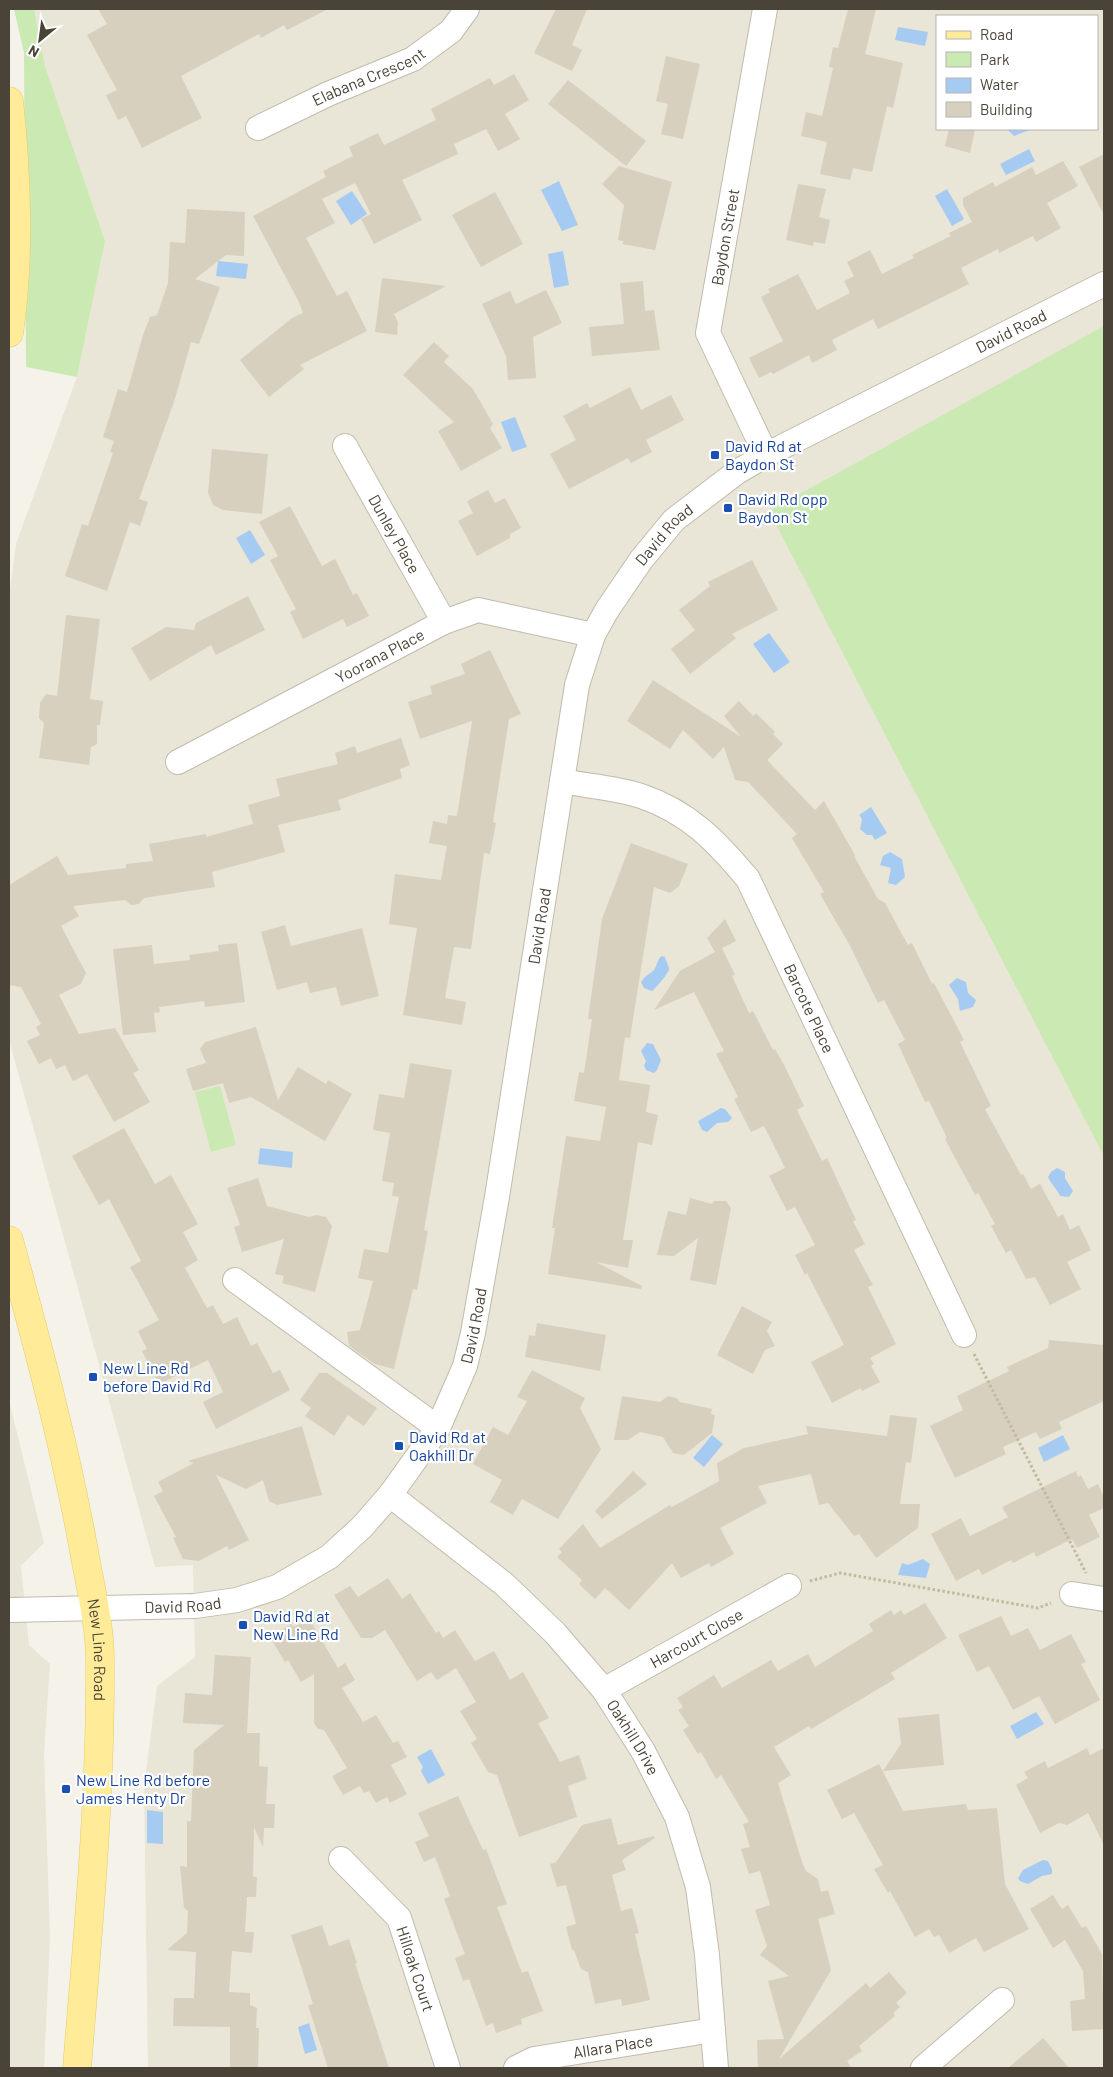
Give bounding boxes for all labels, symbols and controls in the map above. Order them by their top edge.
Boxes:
north arrow [15,15,65,65]
legend [936,15,1098,130]
text: Road [980,25,1013,43]
text: N [25,42,42,61]
street label: Elabana Crescent [309,43,429,109]
text: Park [980,50,1010,68]
text: Water [980,75,1019,93]
text: Building [980,100,1033,118]
street label: Baydon Street [707,187,742,287]
street label: David Road [972,305,1050,356]
place label: David Rd at Baydon St [725,436,802,473]
marker: David Rd at Baydon St [709,449,721,461]
place label: David Rd opp Baydon St [738,489,828,526]
street label: Dunley Place [365,491,425,577]
street label: David Road [631,499,696,569]
marker: David Rd opp Baydon St [722,502,734,514]
street label: Yoorana Place [332,624,427,687]
street label: David Road [524,887,554,965]
street label: Barcote Place [781,961,839,1056]
street label: David Road [456,1286,490,1365]
place label: New Line Rd before David Rd [103,1358,211,1395]
marker: New Line Rd before David Rd [87,1371,99,1383]
place label: David Rd at Oakhill Dr [409,1427,486,1464]
marker: David Rd at Oakhill Dr [393,1440,405,1452]
street label: David Road [144,1592,222,1616]
street label: New Line Road [84,1597,110,1701]
street label: Harcourt Close [646,1604,746,1671]
place label: David Rd at New Line Rd [253,1606,339,1643]
marker: David Rd at New Line Rd [237,1619,249,1631]
street label: Oakhill Drive [603,1696,664,1778]
place label: New Line Rd before James Henty Dr [76,1770,210,1807]
marker: New Line Rd before James Henty Dr [60,1783,72,1795]
street label: Hilloak Court [393,1923,439,2014]
street label: Allara Place [571,2030,654,2062]

